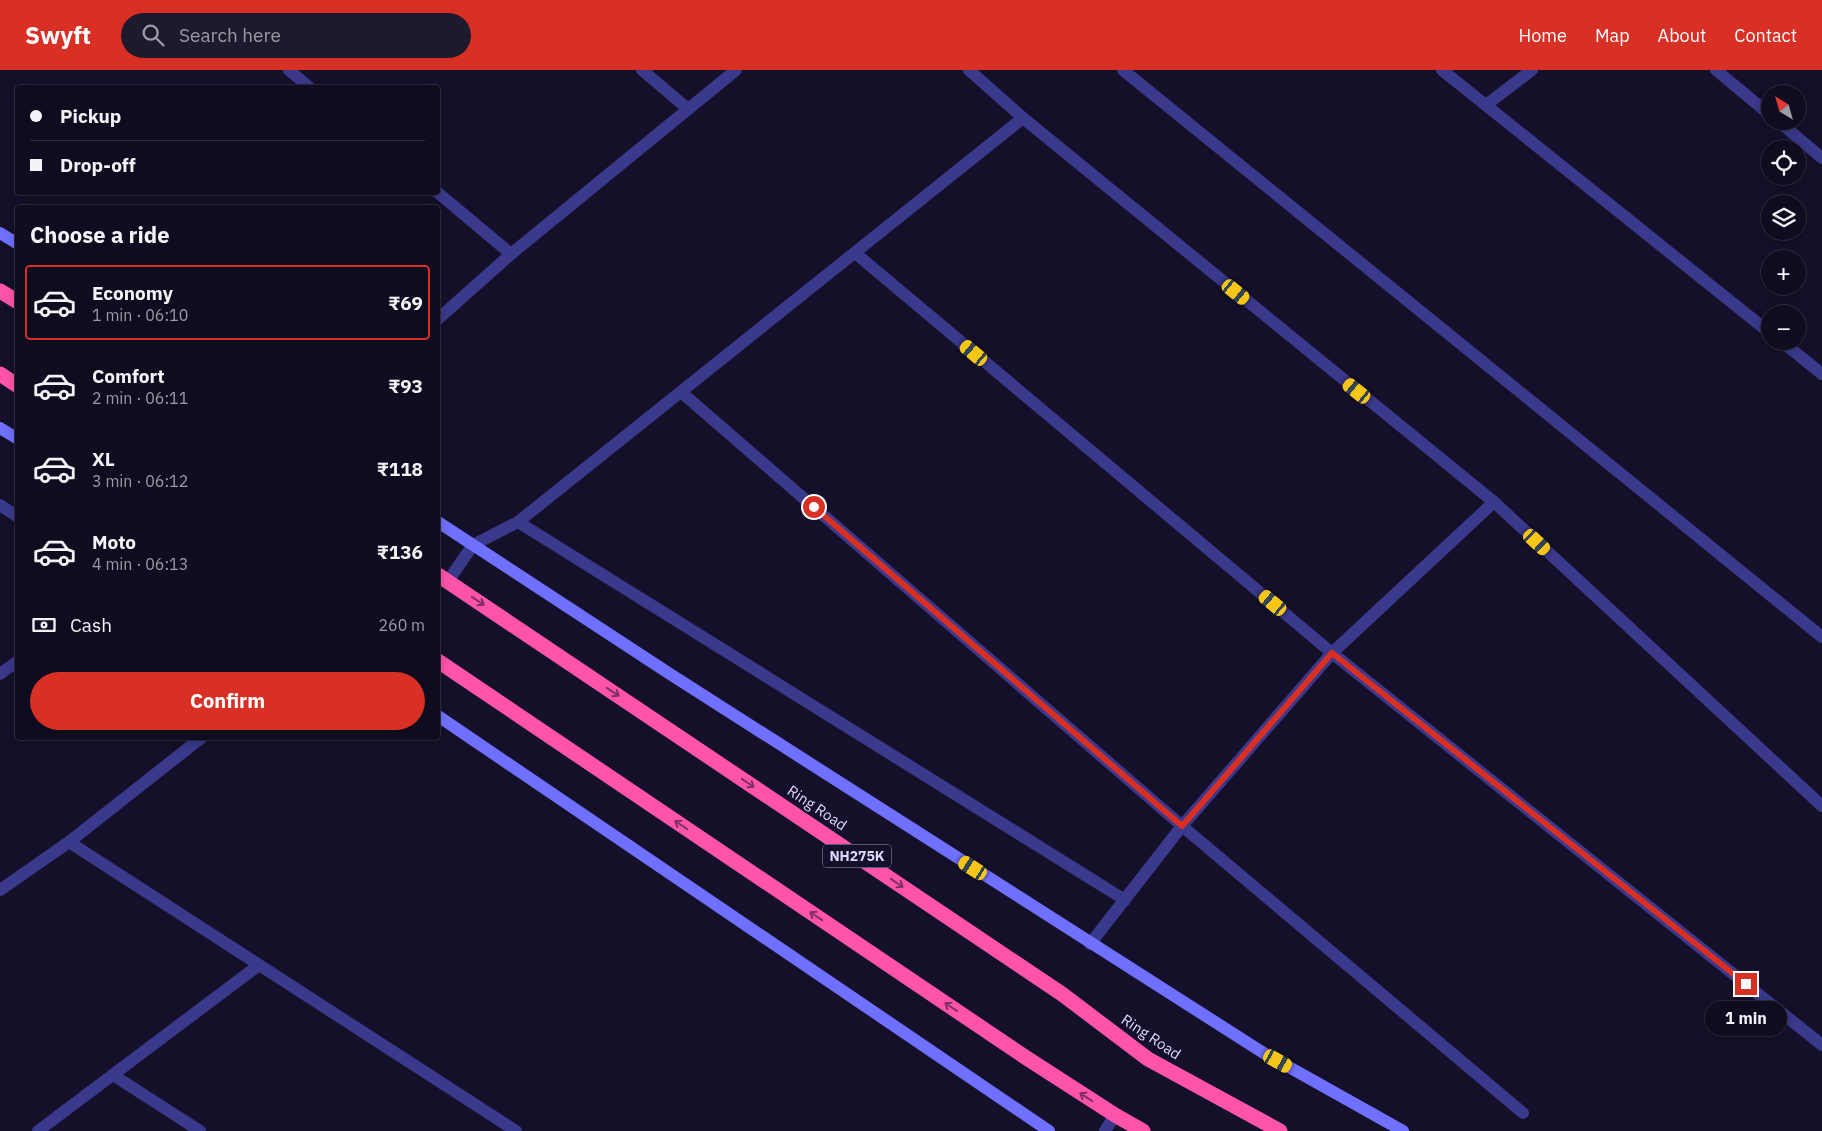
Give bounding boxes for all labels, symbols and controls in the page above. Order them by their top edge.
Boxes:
search box [121,13,471,58]
text: Swyft [25,19,91,51]
icon: search [139,21,167,49]
text: Search here [179,23,281,47]
text: Home [1519,24,1567,47]
text: Map [1595,24,1630,47]
text: About [1658,24,1706,47]
text: Contact [1734,24,1797,47]
north arrow [1761,85,1806,130]
map controls [1761,85,1806,350]
text: Pickup [60,104,121,128]
button: locate [1761,140,1806,185]
text: Drop-off [60,153,136,177]
button: layers [1761,195,1806,240]
text: Choose a ride [30,220,170,249]
button: + [1761,250,1806,295]
car [1219,277,1252,307]
icon: car [32,280,77,325]
text: Economy [92,281,173,305]
text: ₹69 [388,291,423,315]
text: 1 min · 06:10 [92,305,188,325]
button: − [1761,305,1806,350]
car [957,338,990,368]
icon: car [32,363,77,408]
text: Comfort [92,364,165,388]
text: ₹93 [388,374,423,398]
car [1340,376,1373,406]
text: 2 min · 06:11 [92,388,188,408]
icon: car [32,446,77,491]
text: XL [92,447,115,471]
text: ₹118 [377,457,423,481]
text: 3 min · 06:12 [92,471,188,491]
route start [803,496,825,518]
car [1520,526,1553,558]
icon: car [32,529,77,574]
text: Moto [92,530,136,554]
text: ₹136 [377,540,423,564]
text: 4 min · 06:13 [92,554,188,574]
car [1256,588,1289,618]
one-way arrow [471,596,485,606]
icon: cash [30,611,58,639]
text: Cash [70,613,112,637]
text: 260 m [378,615,425,635]
button: Confirm [30,672,425,730]
one-way arrow [606,687,620,697]
one-way arrow [741,778,755,788]
street label: Ring Road [784,781,851,834]
one-way arrow [674,820,688,831]
road number: NH275K [823,844,891,868]
car [956,854,989,882]
one-way arrow [890,878,904,888]
one-way arrow [809,911,823,921]
route end [1735,973,1757,995]
one-way arrow [944,1002,958,1012]
callout: 1 min [1705,1002,1787,1036]
text: 1 min [1725,1008,1767,1028]
street label: Ring Road [1118,1010,1185,1063]
car [1261,1047,1294,1075]
one-way arrow [1079,1091,1093,1102]

